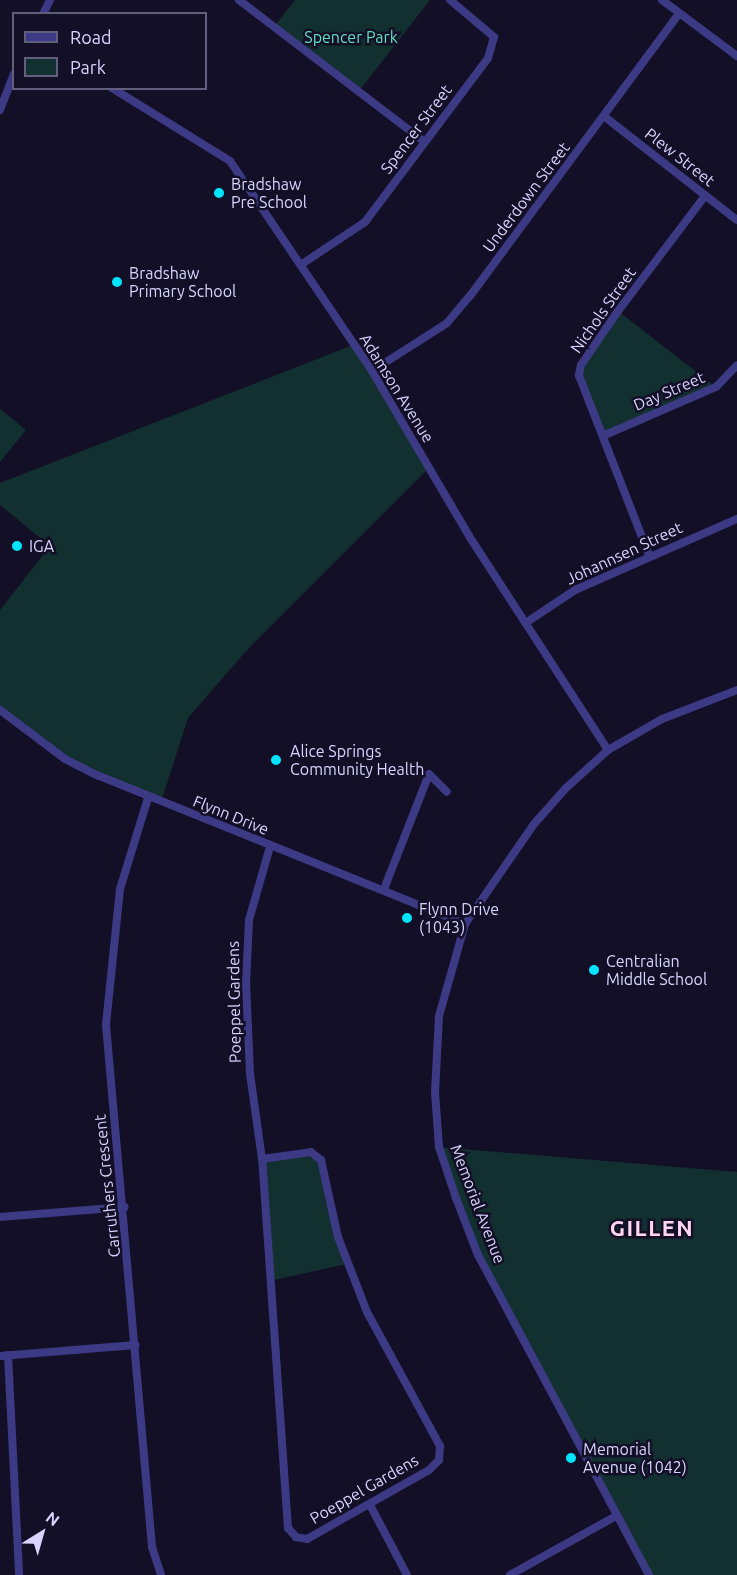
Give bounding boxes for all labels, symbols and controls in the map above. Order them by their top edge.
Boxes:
legend [12,12,207,90]
text: Road [70,27,112,47]
park label: Spencer Park [304,27,398,47]
text: Park [70,57,106,77]
street label: Spencer Street [376,81,456,177]
street label: Plew Street [641,124,719,190]
street label: Underdown Street [478,138,574,256]
place label: Bradshaw Pre School [231,174,307,212]
marker: Bradshaw Pre School [212,186,226,200]
place label: Bradshaw Primary School [129,263,236,301]
street label: Nichols Street [566,263,640,357]
marker: Bradshaw Primary School [110,275,124,289]
street label: Adamson Avenue [356,330,438,446]
street label: Day Street [630,367,708,415]
street label: Johannsen Street [563,518,685,588]
place label: IGA [29,536,54,556]
marker: IGA [10,539,24,553]
place label: Alice Springs Community Health [290,741,424,779]
marker: Alice Springs Community Health [267,751,285,769]
street label: Flynn Drive [190,791,272,839]
place label: Flynn Drive (1043) [419,899,499,937]
marker: Flynn Drive (1043) [400,911,414,925]
street label: Poeppel Gardens [223,941,245,1063]
place label: Centralian Middle School [606,951,707,989]
marker: Centralian Middle School [587,963,601,977]
street label: Carruthers Crescent [90,1114,124,1258]
street label: Memorial Avenue [446,1142,510,1266]
district label: GILLEN [610,1215,694,1241]
place label: Memorial Avenue (1042) [583,1439,687,1477]
street label: Poeppel Gardens [306,1450,422,1528]
marker: Memorial Avenue (1042) [564,1451,578,1465]
north arrow [12,1503,72,1563]
text: N [43,1508,63,1529]

